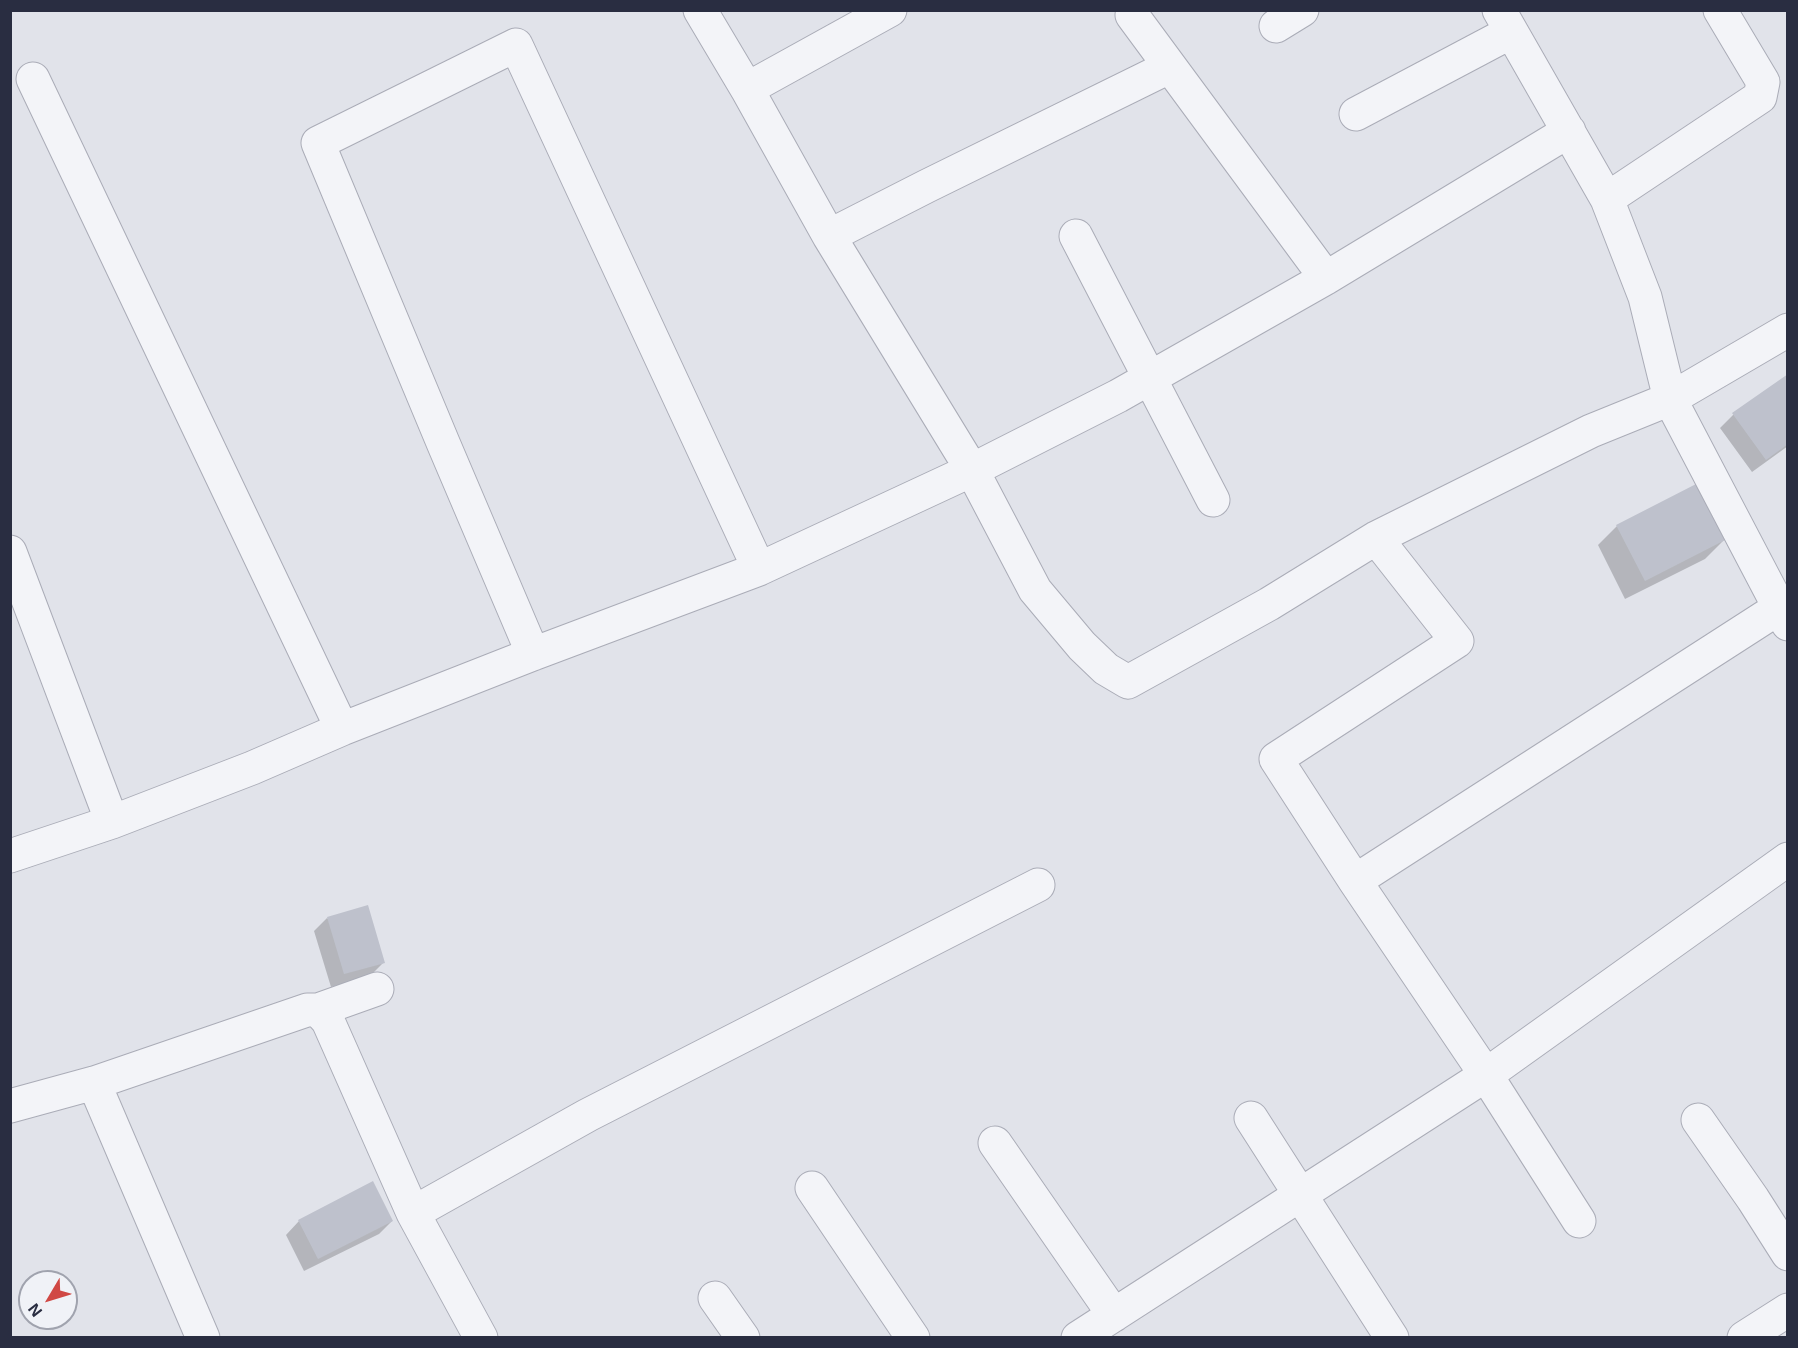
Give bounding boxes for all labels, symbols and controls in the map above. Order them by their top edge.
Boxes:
north arrow [18,1270,78,1330]
text: N [25,1300,45,1320]

